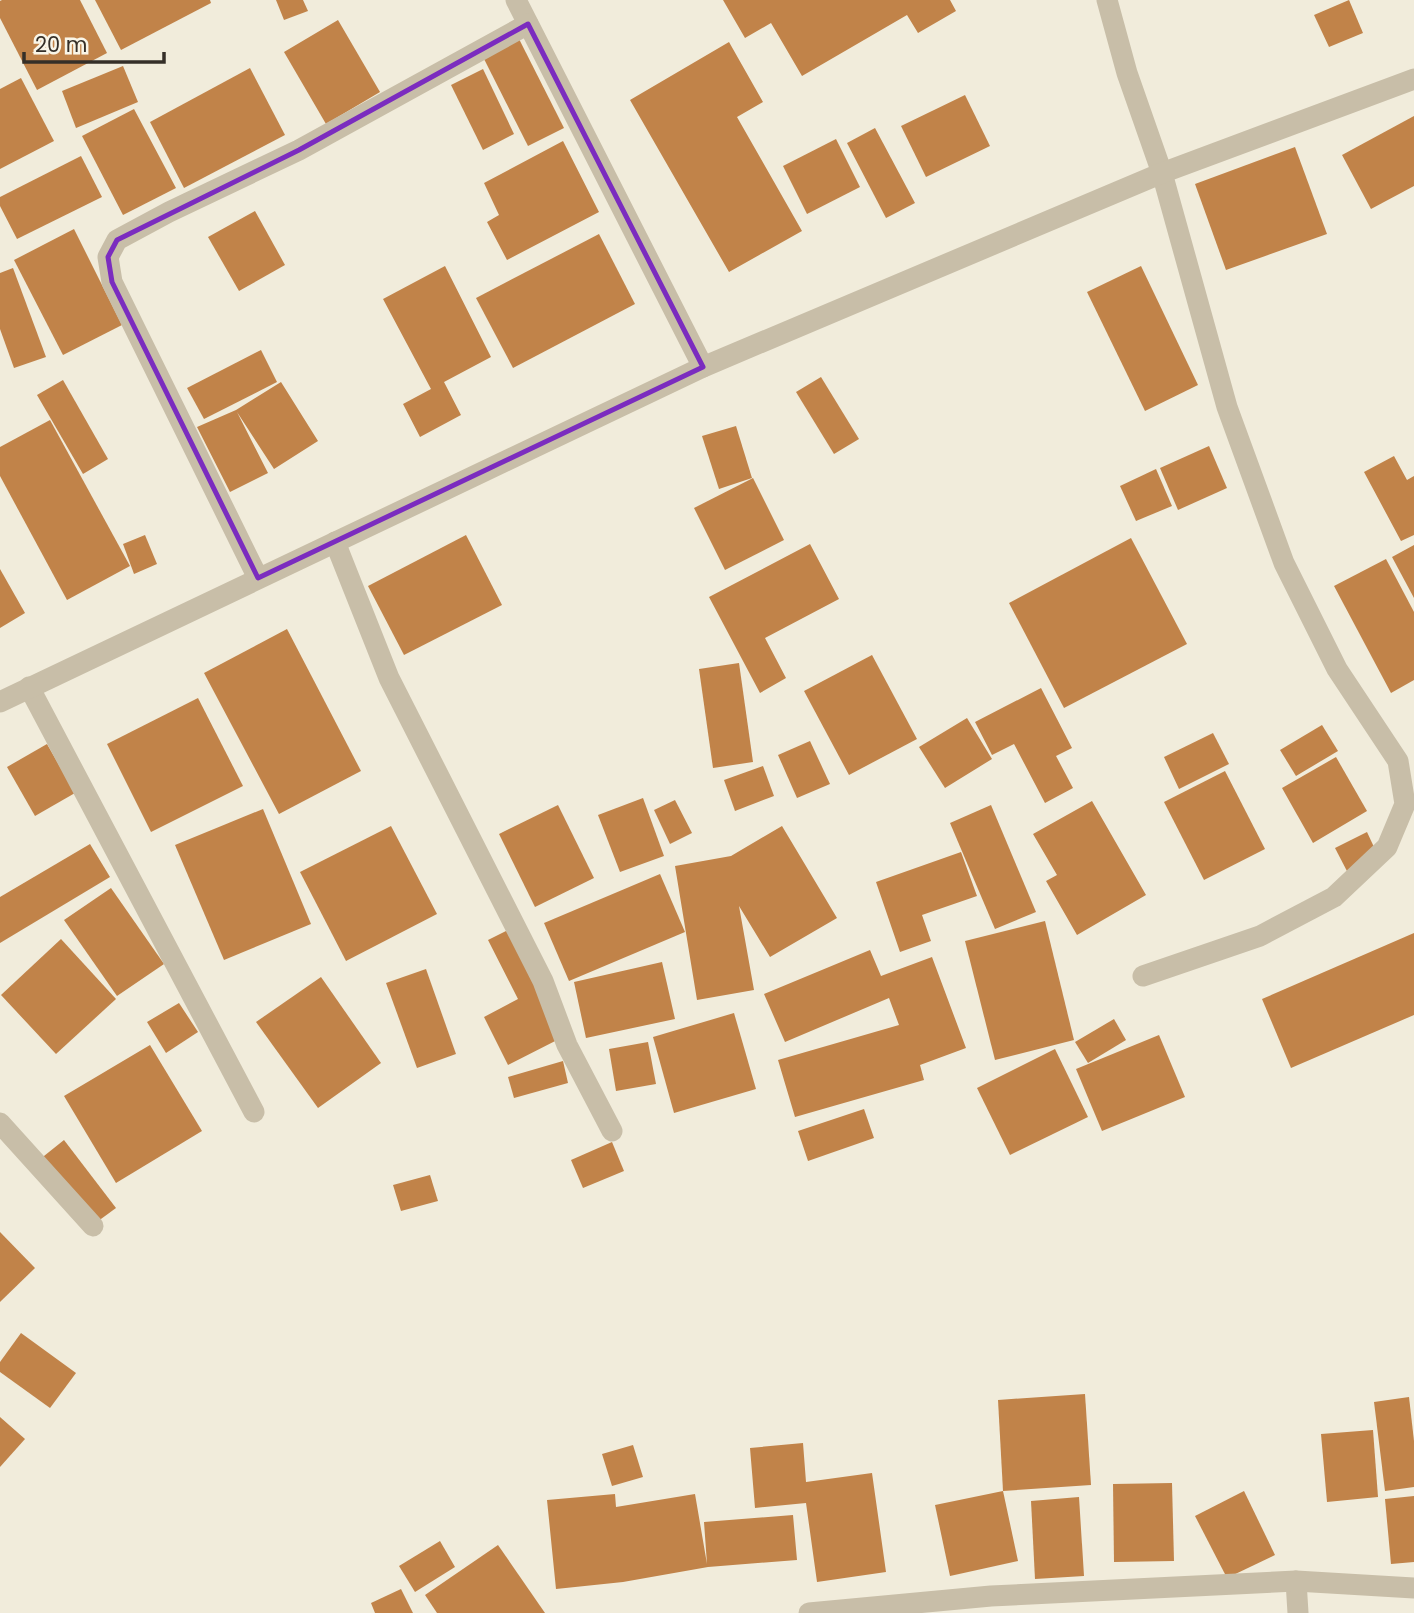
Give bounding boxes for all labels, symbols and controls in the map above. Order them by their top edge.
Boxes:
scale bar [24,21,164,65]
text: 20 m [35,30,88,59]

